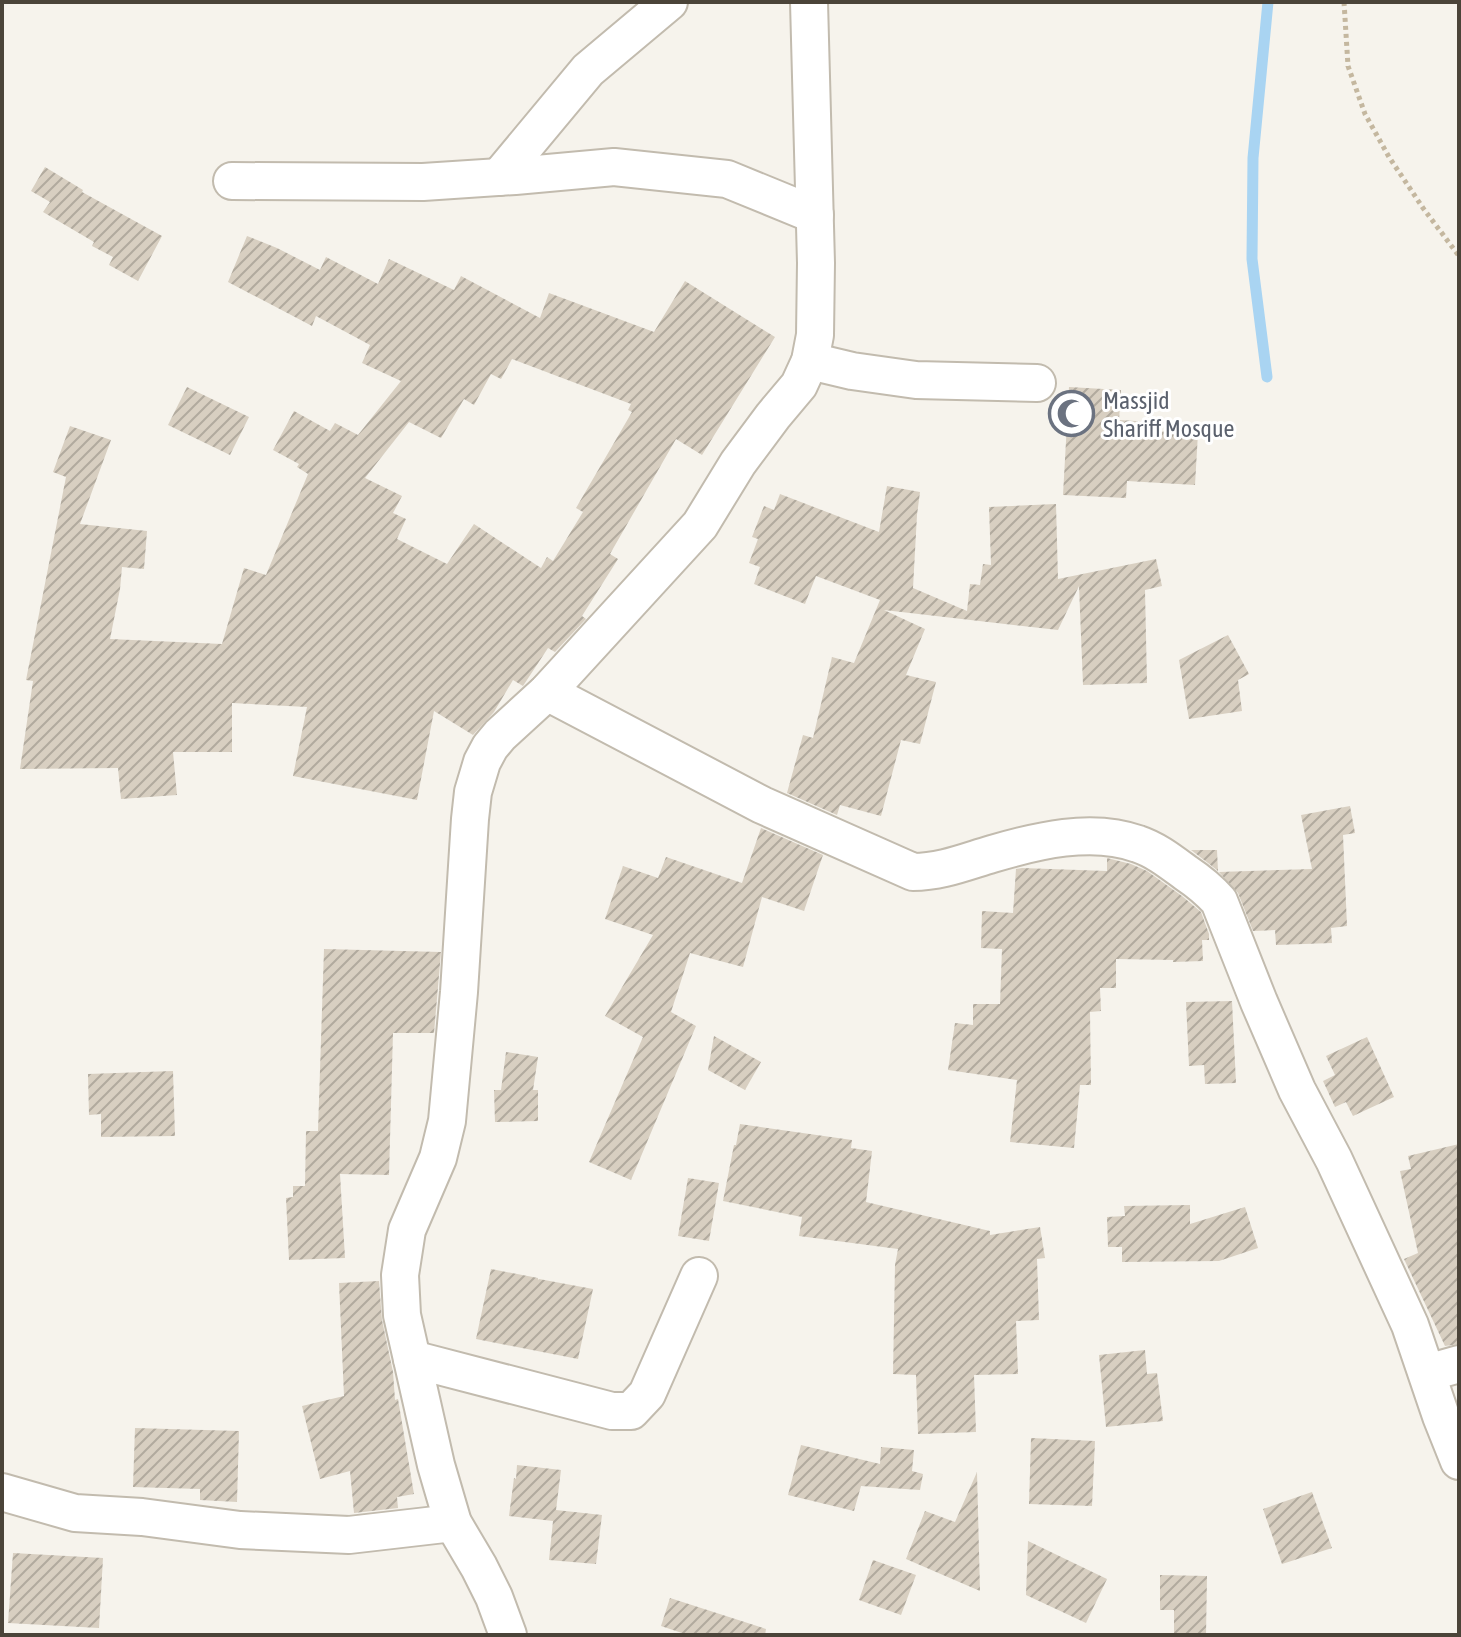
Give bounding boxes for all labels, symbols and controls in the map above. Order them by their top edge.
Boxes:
place label: Massjid Shariff Mosque [1103,387,1234,442]
mosque icon: Massjid Shariff Mosque [1048,390,1096,438]

